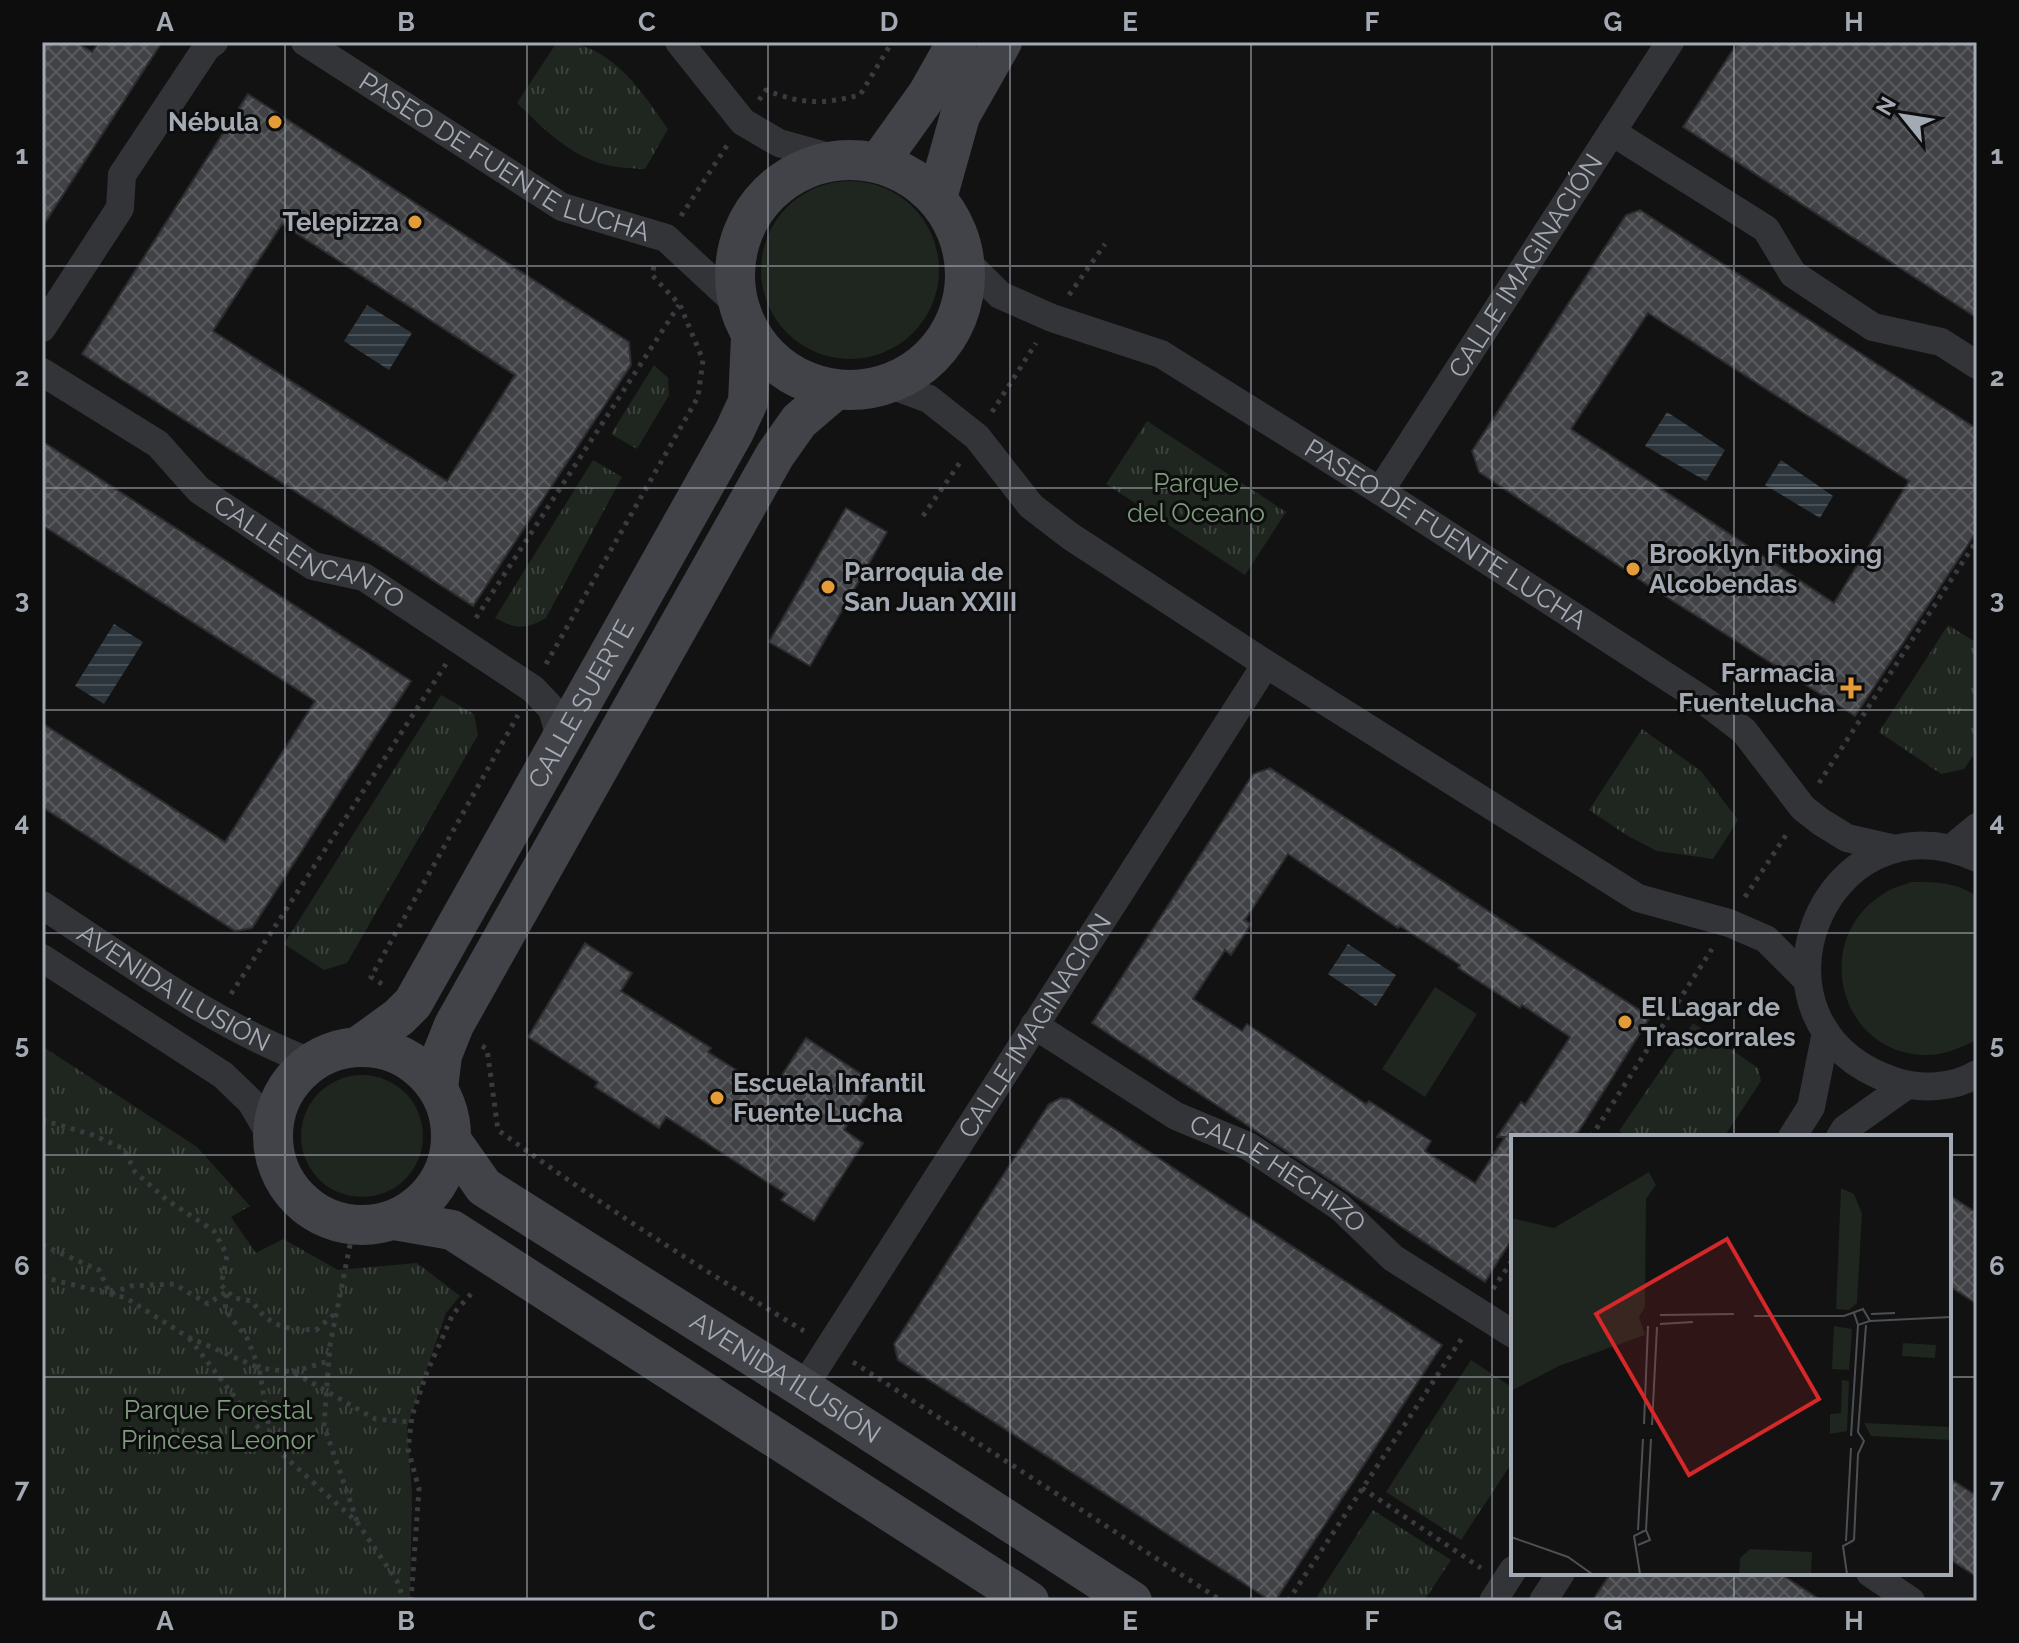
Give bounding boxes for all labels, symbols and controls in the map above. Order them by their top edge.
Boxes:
text: A [156,7,174,37]
text: B [397,7,415,37]
text: C [638,7,656,37]
text: D [880,7,898,37]
text: E [1122,7,1138,37]
text: F [1365,7,1380,37]
text: G [1604,7,1622,37]
text: H [1844,7,1864,37]
street label: PASEO DE FUENTE LUCHA [354,66,654,247]
north arrow [1863,76,1943,156]
text: N [1870,92,1901,120]
place label: Nébula [168,107,259,137]
marker: Nébula [266,113,284,131]
text: 1 [16,140,29,170]
text: 1 [1991,140,2004,170]
street label: CALLE IMAGINACIÓN [1442,148,1609,383]
place label: Telepizza [282,207,399,237]
marker: Telepizza [406,213,424,231]
text: 2 [15,362,29,392]
text: 2 [1990,362,2004,392]
street label: PASEO DE FUENTE LUCHA [1299,433,1592,636]
park label: Parque del Oceano [1127,468,1265,528]
street label: CALLE ENCANTO [208,489,410,615]
place label: Brooklyn Fitboxing Alcobendas [1649,539,1882,599]
place label: Parroquia de San Juan XXIII [844,557,1017,617]
marker: Brooklyn Fitboxing Alcobendas [1624,560,1642,578]
marker: Parroquia de San Juan XXIII [819,578,837,596]
text: 3 [15,584,29,614]
text: 3 [1990,584,2004,614]
street label: CALLE SUERTE [522,615,640,793]
place label: Farmacia Fuentelucha [1678,658,1835,718]
marker: Farmacia Fuentelucha [1842,679,1860,697]
text: 4 [15,807,29,837]
text: 4 [1990,807,2004,837]
street label: CALLE IMAGINACIÓN [952,908,1117,1143]
street label: AVENIDA ILUSIÓN [72,918,275,1057]
place label: El Lagar de Trascorrales [1641,992,1796,1052]
marker: El Lagar de Trascorrales [1616,1013,1634,1031]
text: 5 [15,1029,29,1059]
text: 5 [1990,1029,2004,1059]
place label: Escuela Infantil Fuente Lucha [733,1068,926,1128]
marker: Escuela Infantil Fuente Lucha [708,1089,726,1107]
street label: CALLE HECHIZO [1185,1109,1372,1238]
inset map [1511,1135,1951,1575]
text: 6 [14,1251,30,1281]
text: 6 [1989,1251,2005,1281]
street label: AVENIDA ILUSIÓN [685,1306,886,1449]
park label: Parque Forestal Princesa Leonor [121,1395,315,1455]
text: 7 [15,1473,30,1503]
text: 7 [1990,1473,2005,1503]
text: A [156,1606,174,1636]
text: B [397,1606,415,1636]
text: C [638,1606,656,1636]
text: D [880,1606,898,1636]
text: E [1122,1606,1138,1636]
text: F [1365,1606,1380,1636]
text: G [1604,1606,1622,1636]
text: H [1844,1606,1864,1636]

